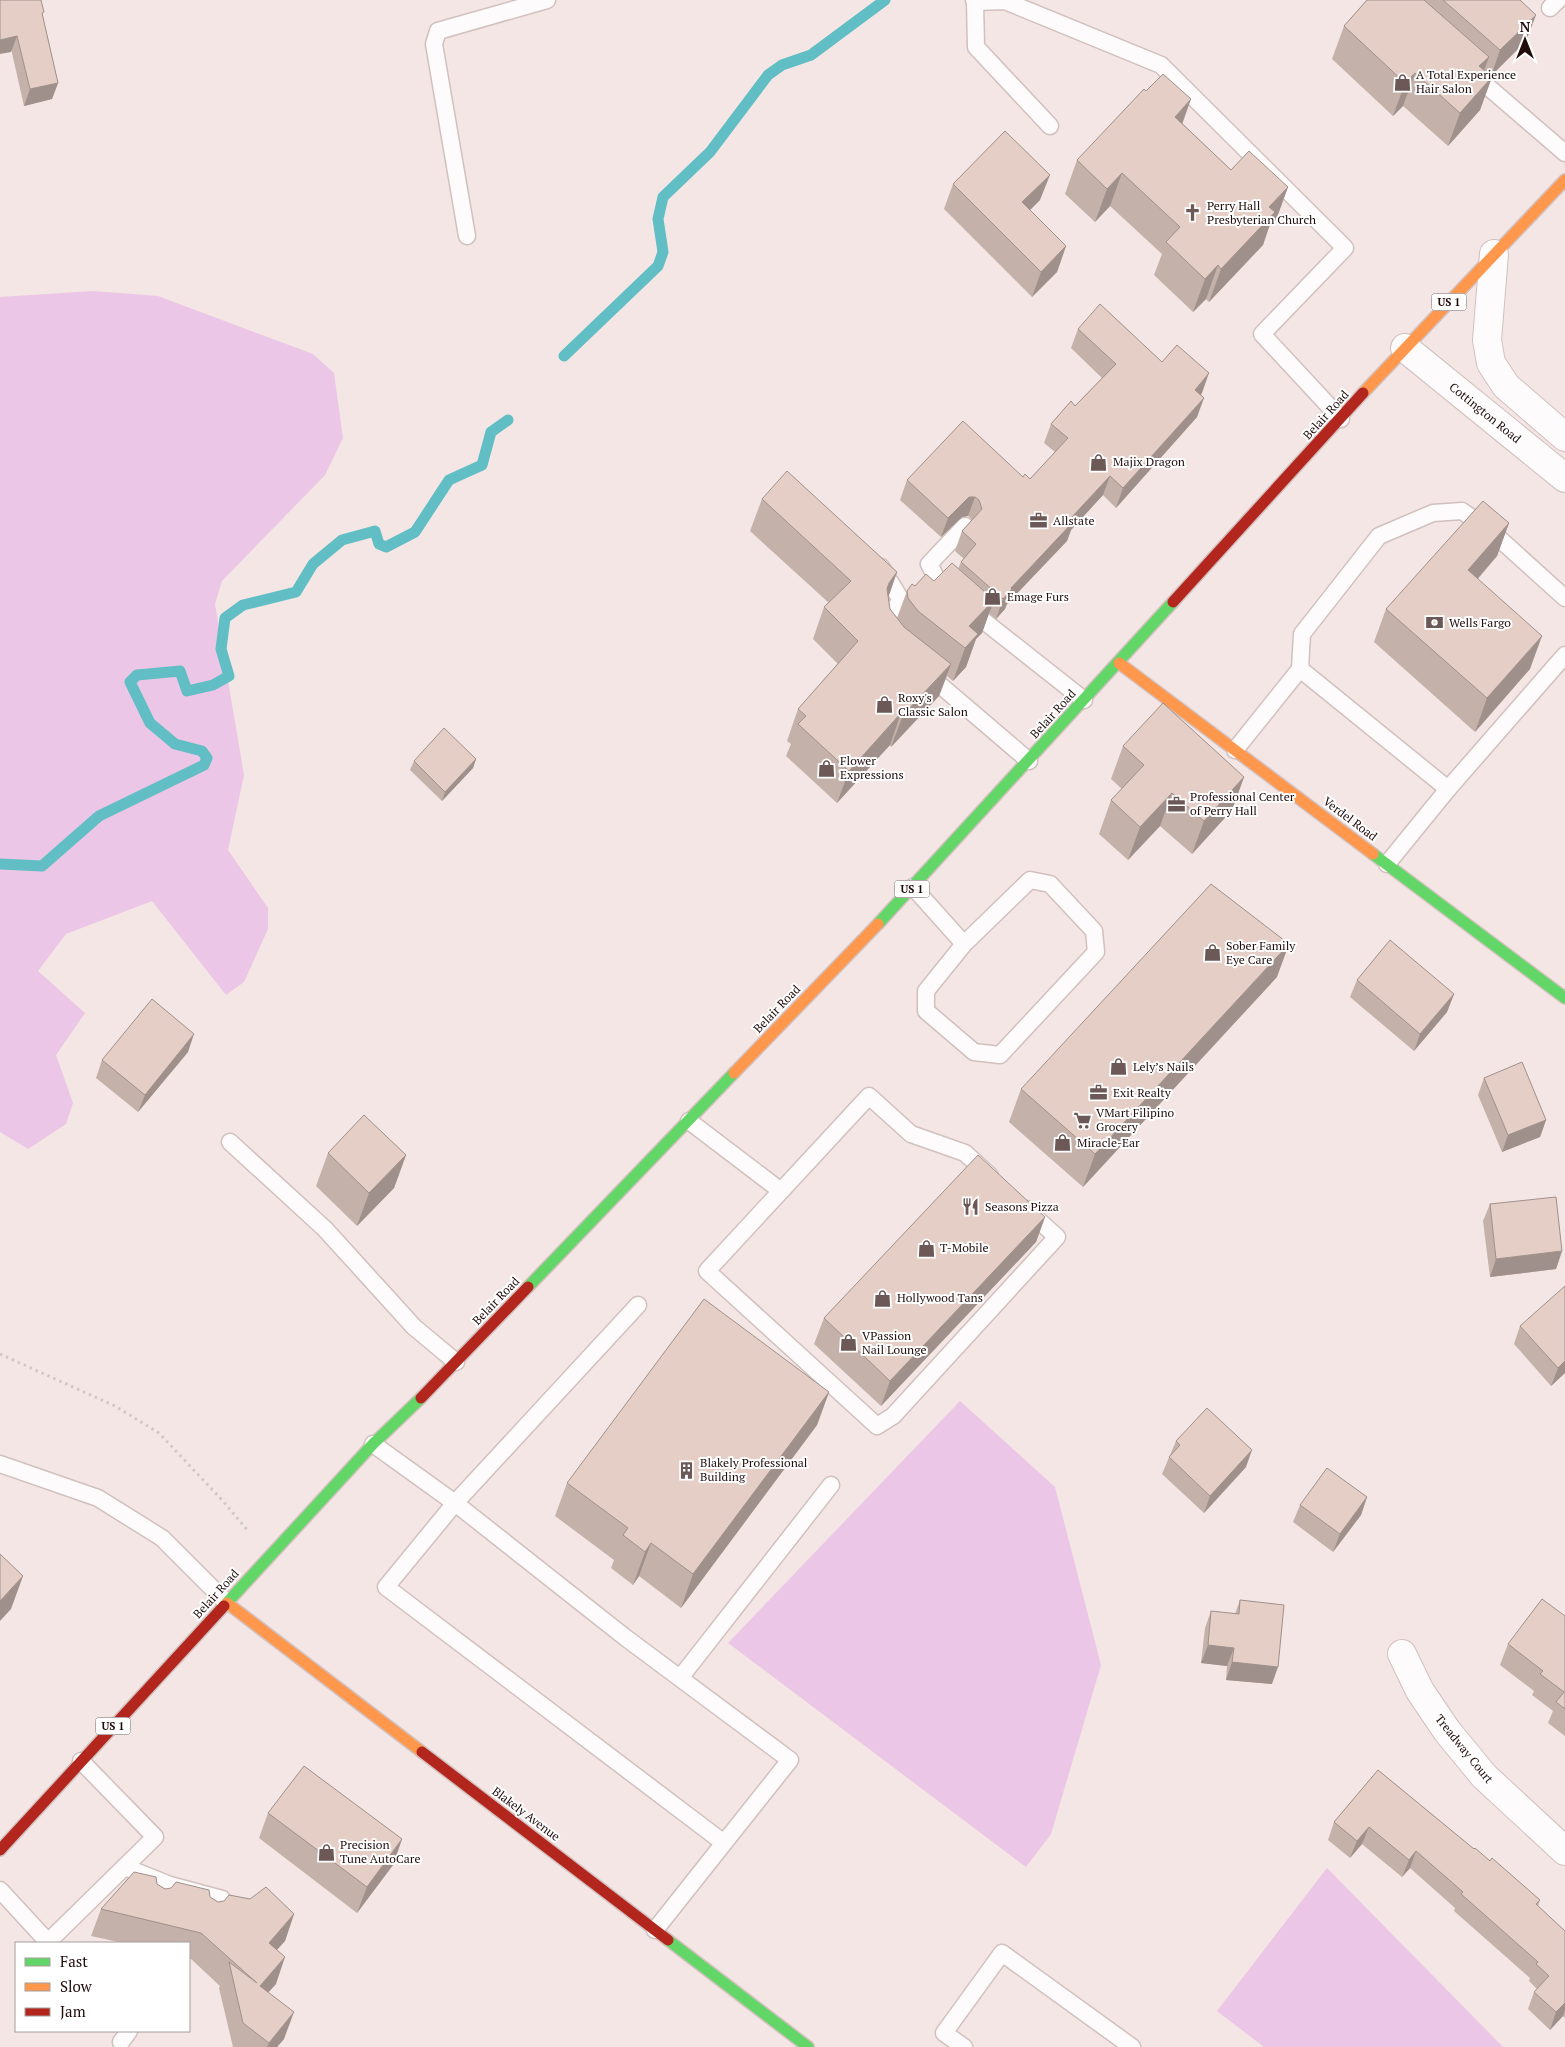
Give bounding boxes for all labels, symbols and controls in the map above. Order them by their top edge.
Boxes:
north arrow [1500,15,1550,65]
text: N [1520,17,1531,36]
place label: A Total Experience Hair Salon [1416,67,1516,96]
shop icon: A Total Experience Hair Salon [1392,72,1412,92]
place label: Perry Hall Presbyterian Church [1207,198,1316,227]
church icon: Perry Hall Presbyterian Church [1183,203,1203,223]
road number: US 1 [1432,294,1466,310]
street label: Cottington Road [1446,379,1524,446]
street label: Belair Road [1300,387,1352,442]
shop icon: Majix Dragon [1089,452,1109,472]
place label: Majix Dragon [1113,454,1185,469]
office icon: Allstate [1029,511,1049,531]
place label: Allstate [1053,513,1095,528]
shop icon: Emage Furs [983,587,1003,607]
place label: Emage Furs [1007,589,1069,604]
bank icon: Wells Fargo [1425,613,1445,633]
place label: Wells Fargo [1449,615,1511,630]
street label: Belair Road [1027,686,1079,741]
place label: Roxy's Classic Salon [898,690,968,719]
shop icon: Roxy's Classic Salon [874,695,894,715]
place label: Flower Expressions [840,753,904,782]
shop icon: Flower Expressions [816,758,836,778]
place label: Professional Center of Perry Hall [1190,789,1295,818]
street label: Verdel Road [1320,793,1381,844]
office icon: Professional Center of Perry Hall [1166,794,1186,814]
road number: US 1 [894,881,930,898]
place label: Sober Family Eye Care [1226,938,1296,967]
shop icon: Sober Family Eye Care [1202,943,1222,963]
street label: Belair Road [750,981,803,1036]
shop icon: Lely’s Nails [1109,1057,1129,1077]
place label: Lely’s Nails [1133,1059,1194,1074]
office icon: Exit Realty [1089,1083,1109,1103]
place label: Exit Realty [1113,1085,1172,1100]
place label: VMart Filipino Grocery [1096,1105,1175,1134]
supermarket icon: VMart Filipino Grocery [1072,1110,1092,1130]
shop icon: Miracle-Ear [1053,1133,1073,1153]
place label: Miracle-Ear [1077,1135,1140,1150]
restaurant icon: Seasons Pizza [961,1197,981,1217]
place label: Seasons Pizza [985,1199,1059,1214]
shop icon: T-Mobile [916,1238,936,1258]
place label: T-Mobile [940,1240,989,1255]
street label: Belair Road [469,1273,522,1328]
shop icon: Hollywood Tans [873,1288,893,1308]
place label: Hollywood Tans [897,1290,983,1305]
place label: VPassion Nail Lounge [862,1328,927,1357]
shop icon: VPassion Nail Lounge [838,1333,858,1353]
place label: Blakely Professional Building [700,1455,808,1484]
building icon: Blakely Professional Building [676,1460,696,1480]
street label: Belair Road [190,1566,242,1621]
street label: Treadway Court [1432,1711,1497,1787]
road number: US 1 [96,1718,130,1734]
street label: Blakely Avenue [490,1783,563,1844]
place label: Precision Tune AutoCare [340,1837,420,1866]
shop icon: Precision Tune AutoCare [316,1842,336,1862]
legend [15,1942,190,2032]
text: Fast [60,1951,88,1971]
text: Slow [60,1976,93,1996]
text: Jam [60,2001,86,2021]

